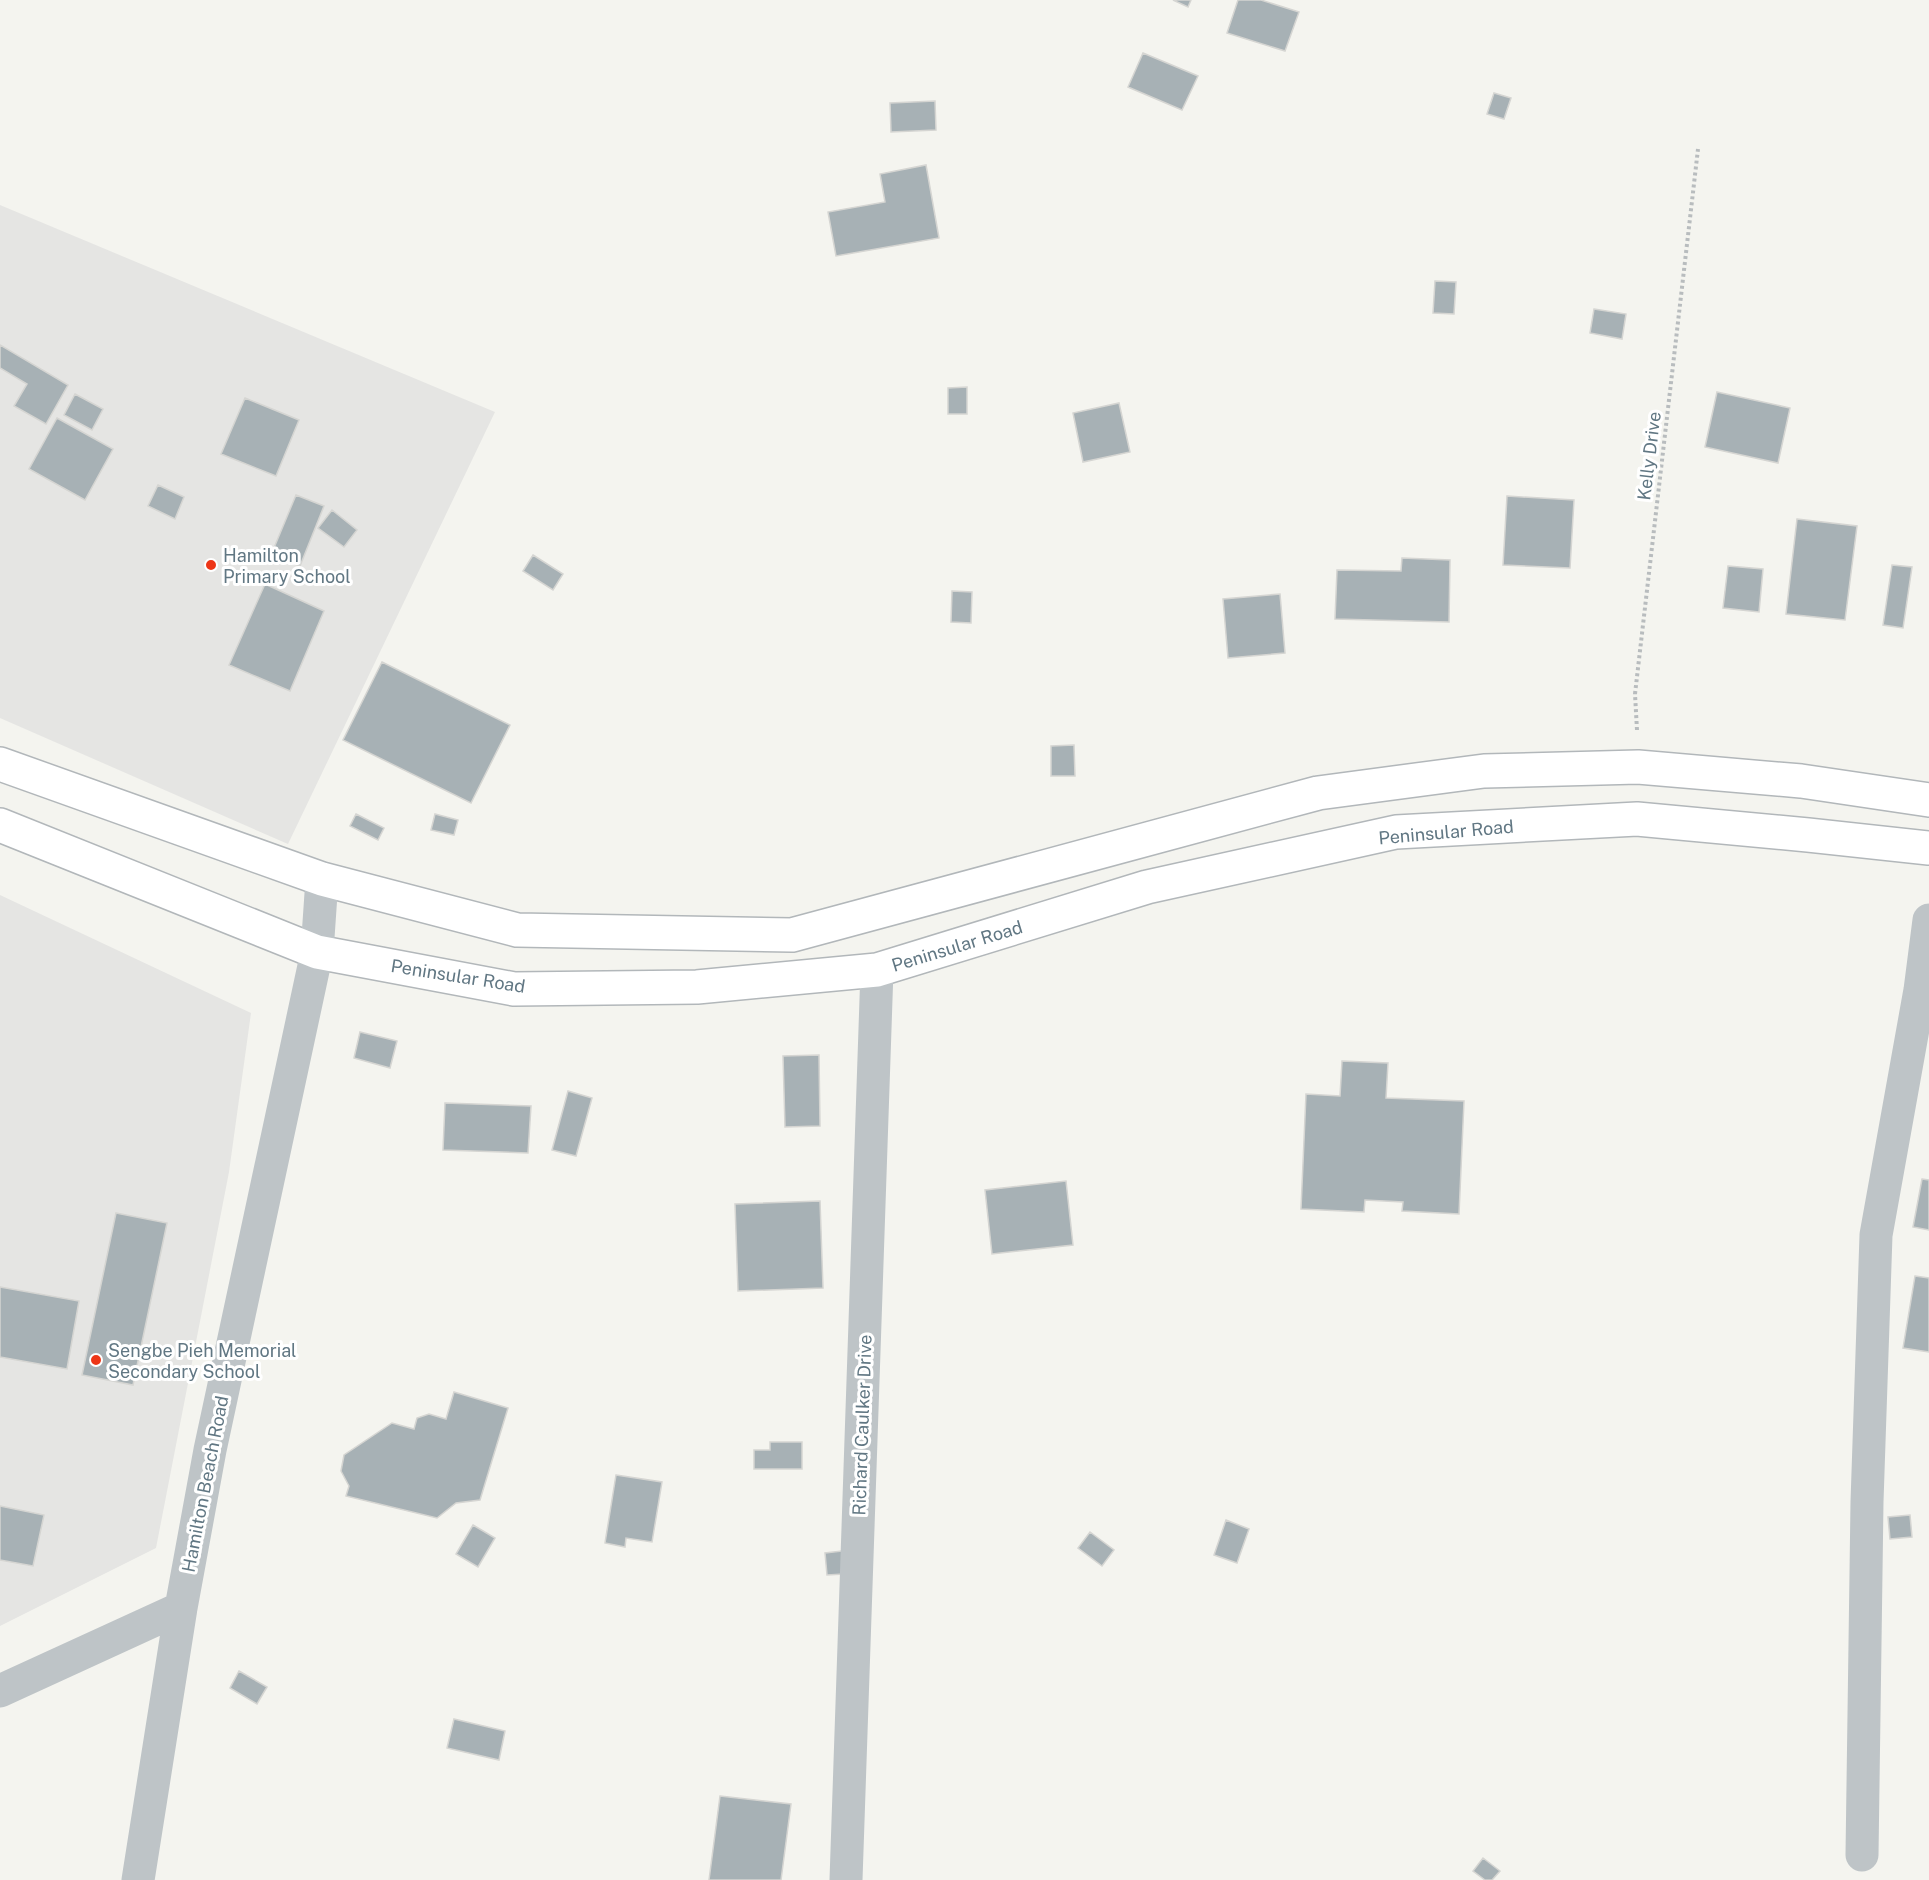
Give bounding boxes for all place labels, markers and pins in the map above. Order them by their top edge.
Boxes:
place label: Hamilton Primary School [223,545,351,587]
marker: Hamilton Primary School [204,558,218,572]
place label: Sengbe Pieh Memorial Secondary School [108,1340,297,1382]
marker: Sengbe Pieh Memorial Secondary School [89,1353,103,1367]

